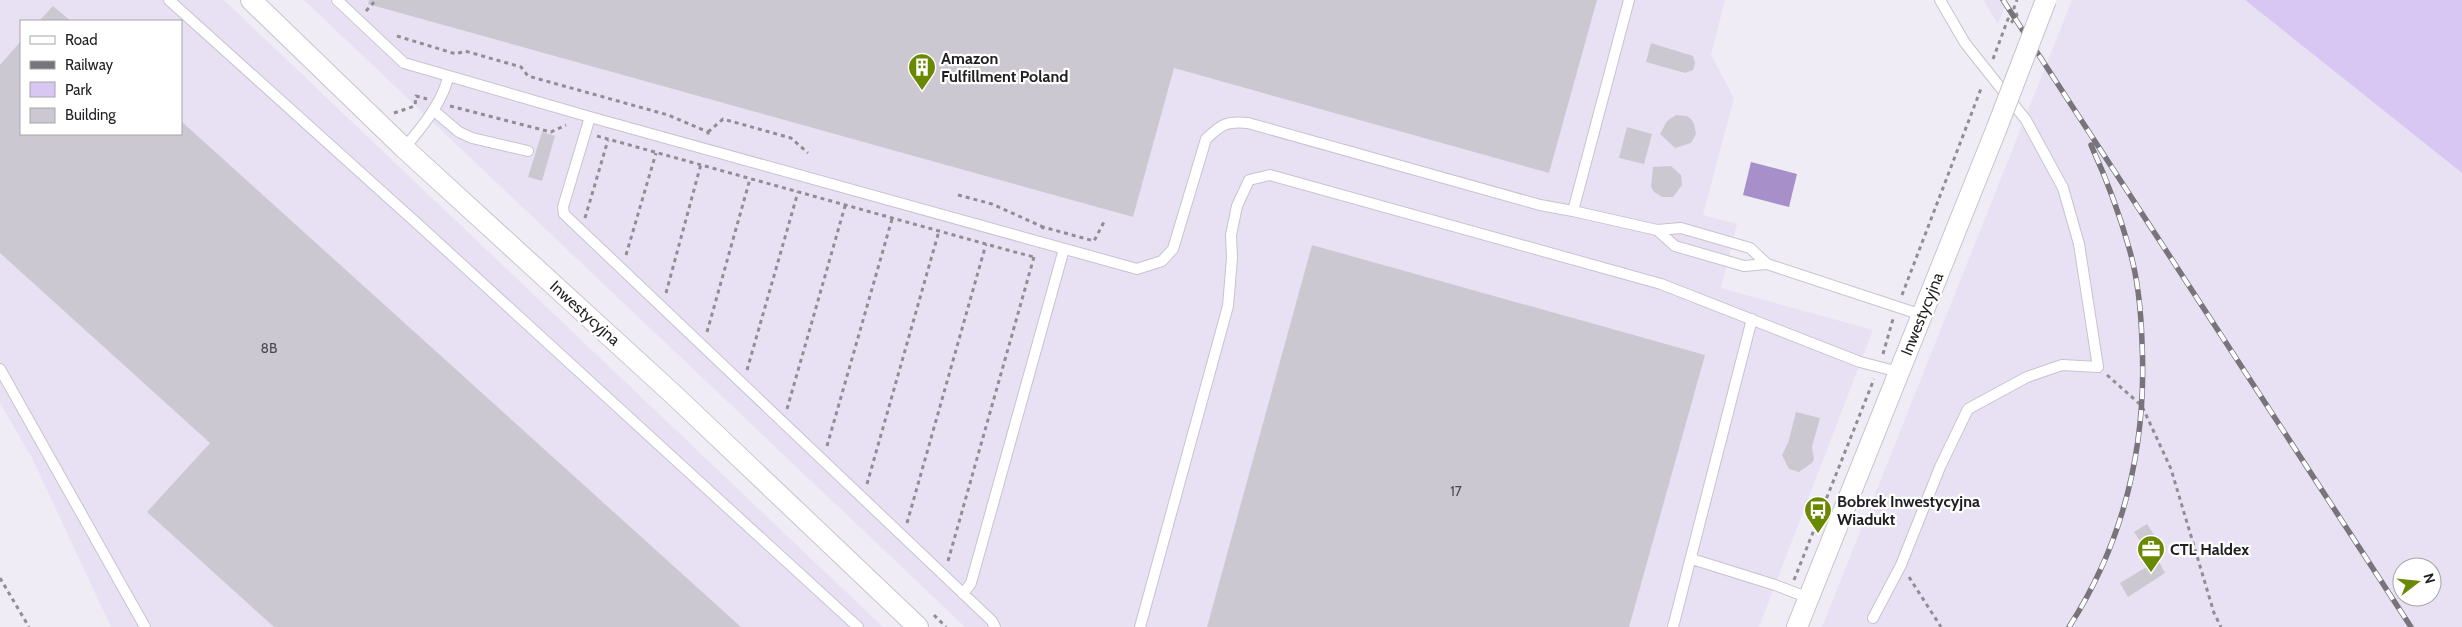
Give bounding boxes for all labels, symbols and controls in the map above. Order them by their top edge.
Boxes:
legend [20,20,182,135]
text: Road [65,31,98,49]
place label: Amazon Fulfillment Poland [941,49,1068,86]
building icon: Amazon Fulfillment Poland [907,52,937,91]
text: Railway [65,56,114,74]
text: Park [65,81,92,99]
text: Building [65,106,116,124]
street label: Inwestycyjna [1897,269,1947,358]
street label: Inwestycyjna [546,277,624,350]
house number: 8B [261,339,277,357]
house number: 17 [1450,482,1462,500]
place label: Bobrek Inwestycyjna Wiadukt [1837,492,1980,529]
bus stop icon: Bobrek Inwestycyjna Wiadukt [1803,495,1833,534]
office icon: CTL Haldex [2136,534,2166,573]
place label: CTL Haldex [2170,540,2249,559]
north arrow [2392,557,2442,607]
text: N [2419,571,2440,586]

